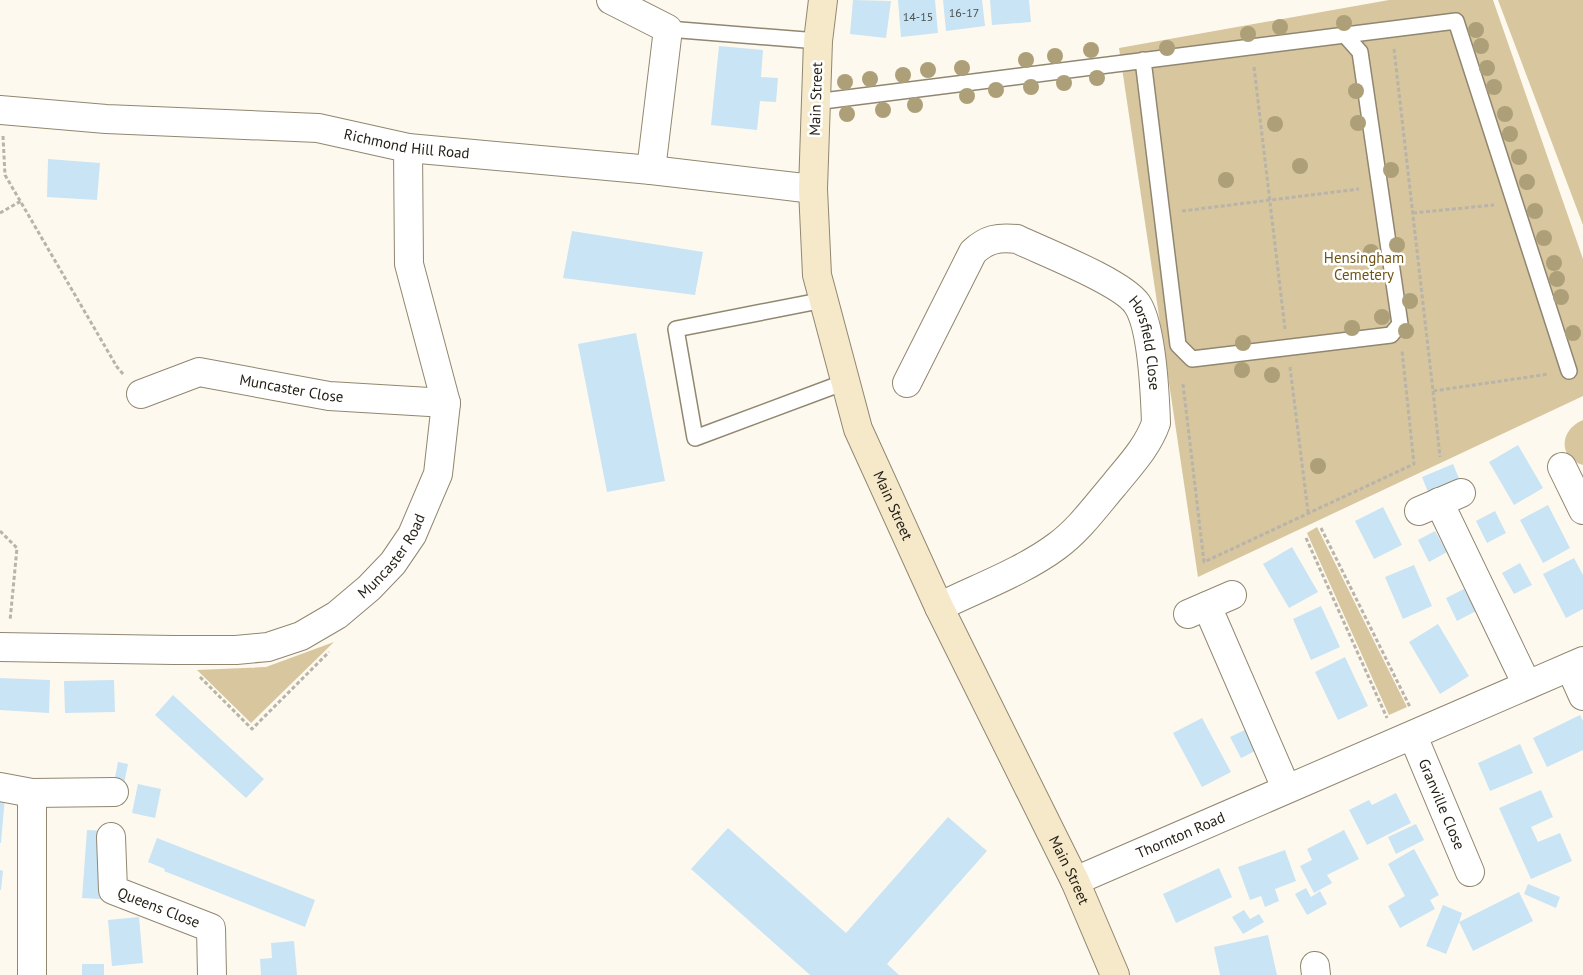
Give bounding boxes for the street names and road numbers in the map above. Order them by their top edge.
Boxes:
street label: Main Street [805,62,826,136]
street label: Richmond Hill Road [342,124,470,163]
street label: Horsfield Close [1125,291,1164,391]
street label: Muncaster Close [238,370,344,406]
street label: Main Street [869,468,917,543]
street label: Muncaster Road [354,511,429,602]
street label: Granville Close [1415,756,1470,852]
street label: Thornton Road [1133,807,1228,862]
street label: Main Street [1045,832,1094,907]
street label: Queens Close [115,883,203,932]

